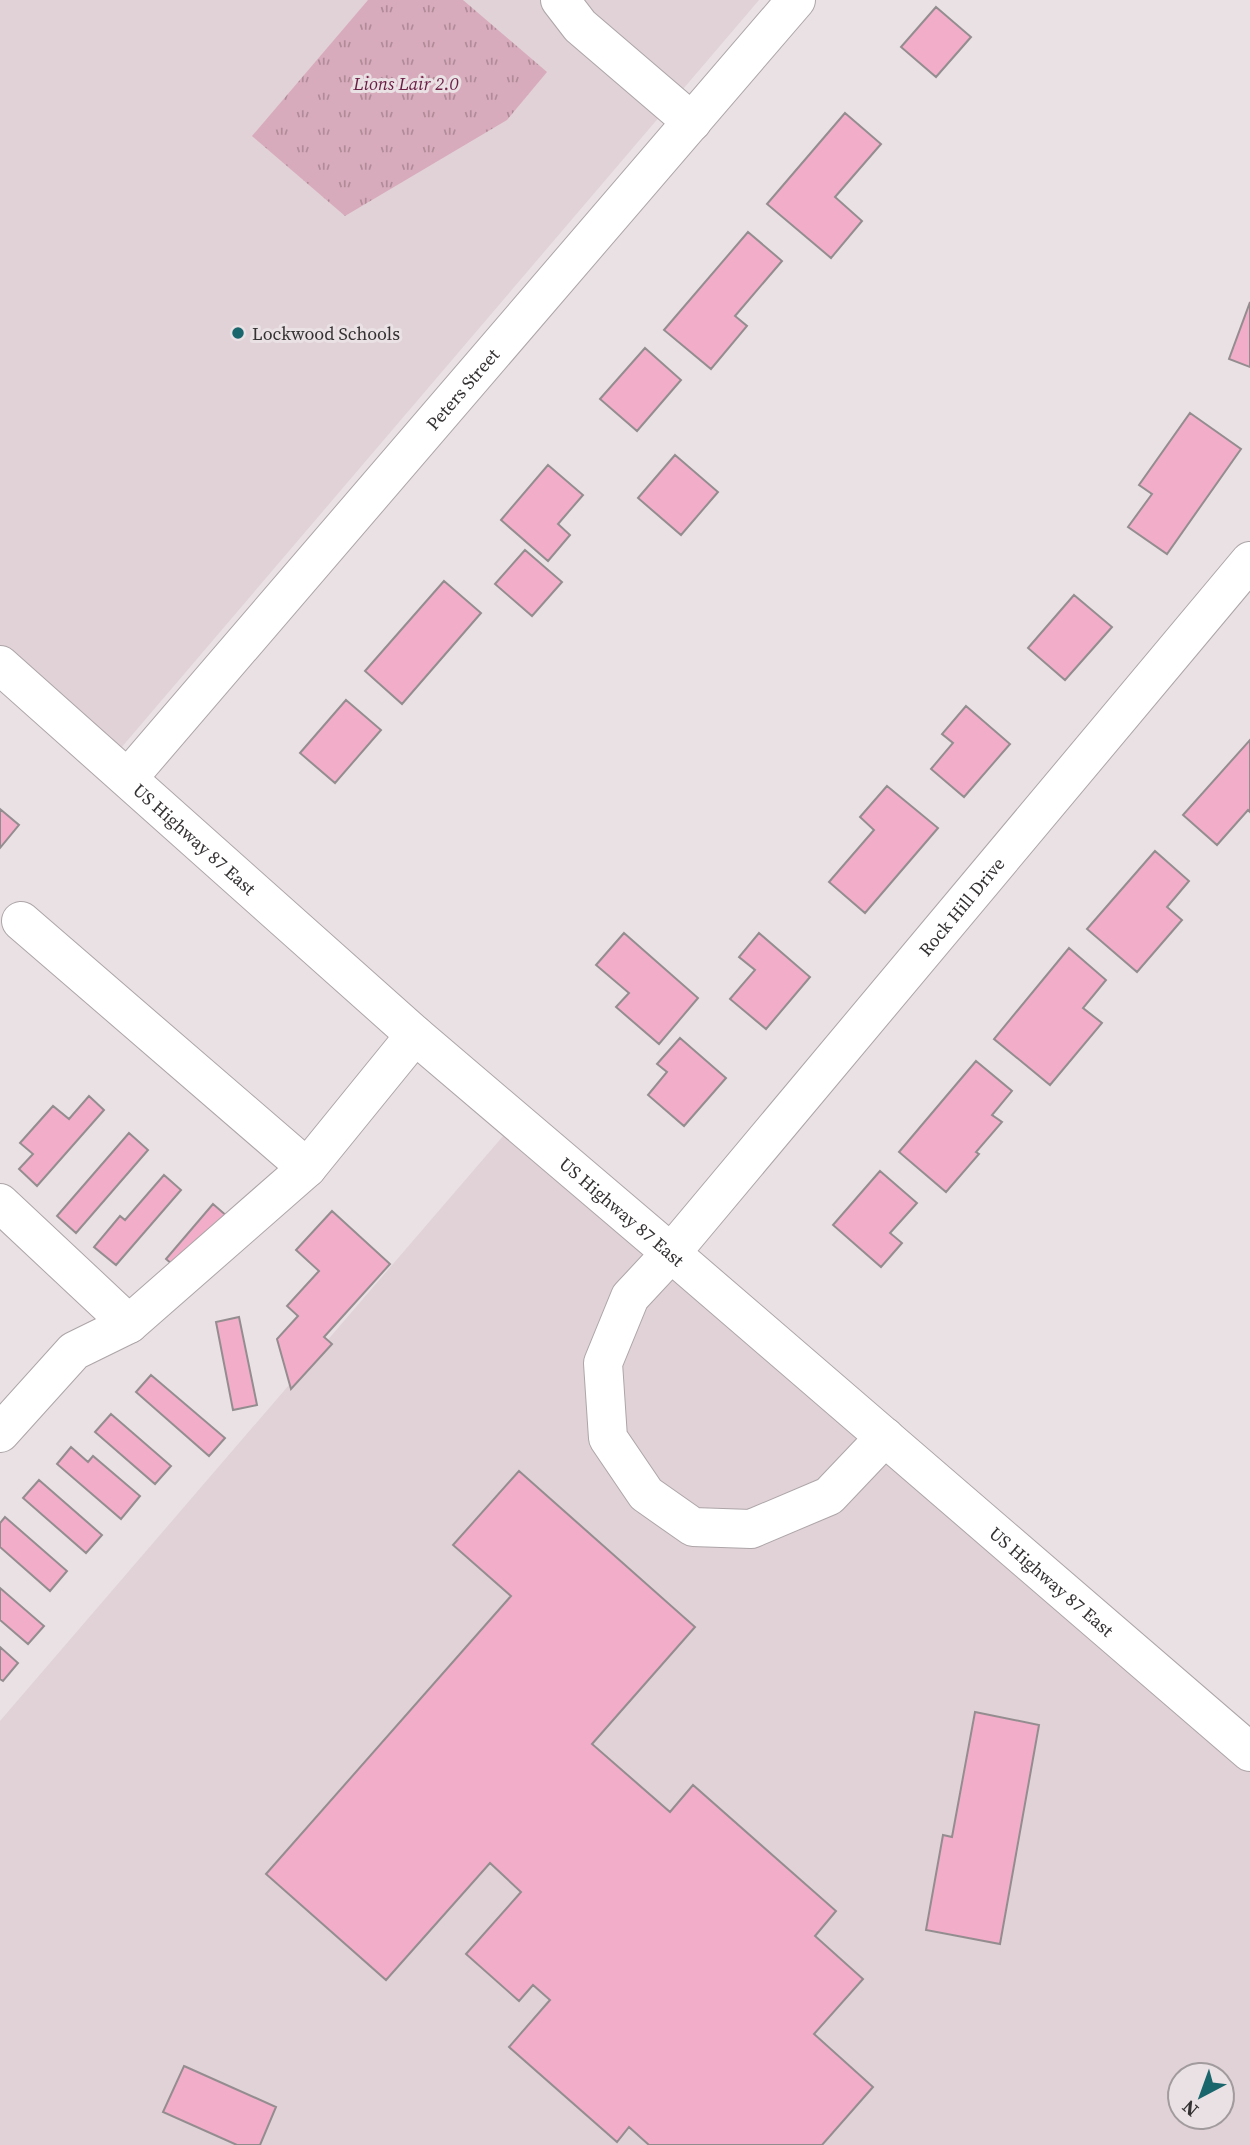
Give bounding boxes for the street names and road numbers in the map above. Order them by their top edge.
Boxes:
street label: Peters Street [420,342,505,435]
street label: US Highway 87 East [128,777,262,900]
street label: Rock Hill Drive [912,851,1010,961]
street label: US Highway 87 East [554,1151,690,1272]
street label: US Highway 87 East [984,1521,1120,1642]

